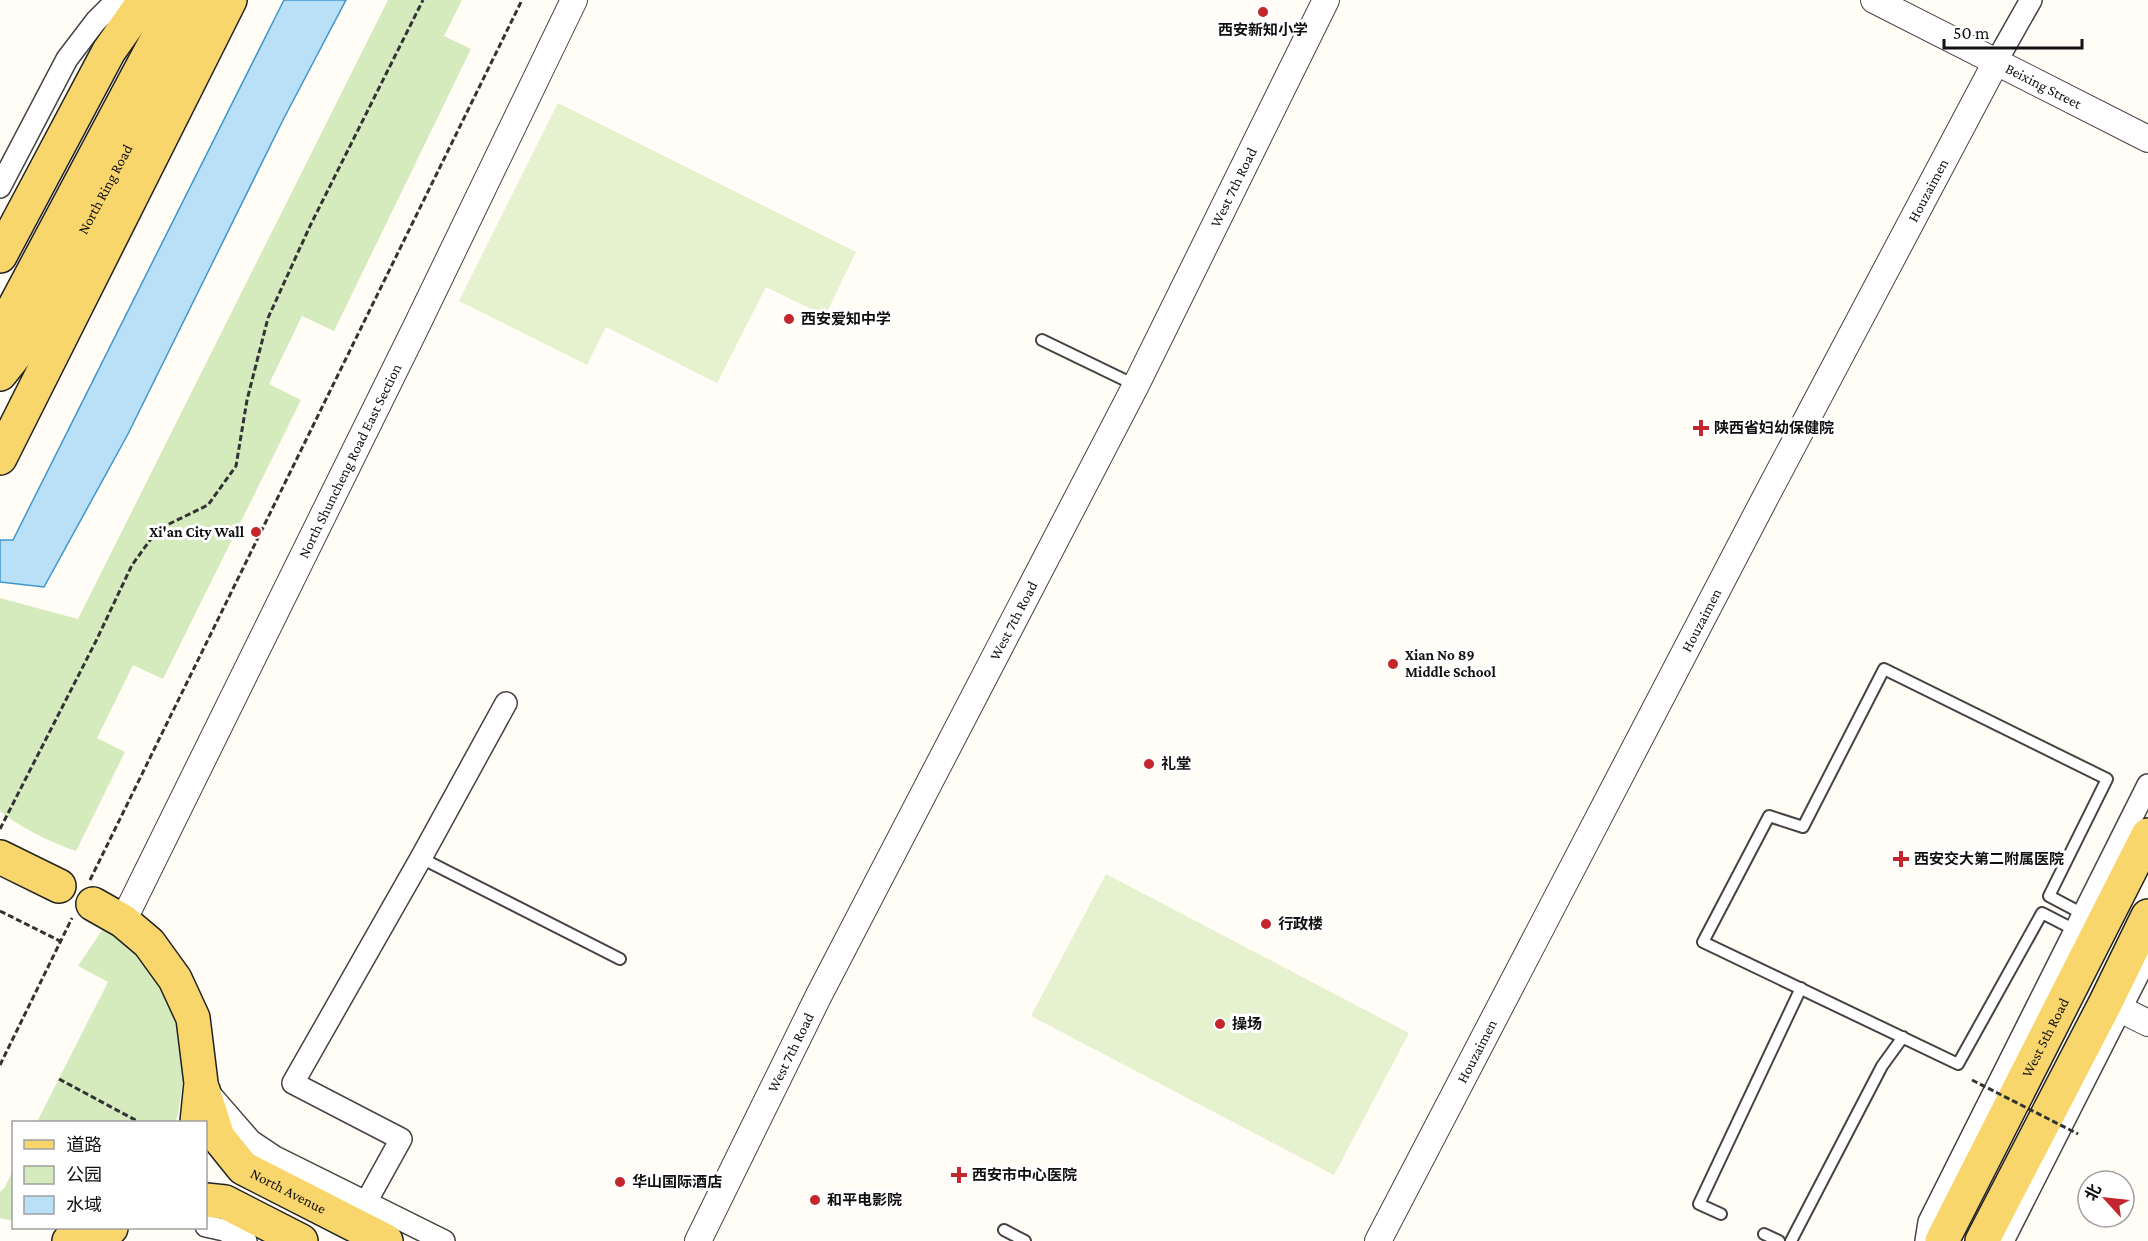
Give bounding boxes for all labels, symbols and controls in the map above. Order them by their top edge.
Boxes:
marker: 西安新知小学 [1256,5,1270,19]
scale bar [1944,12,2082,50]
place label: 西安新知小学 [1218,21,1308,38]
text: 50 m [1953,23,1990,43]
street label: Beixing Street [2003,60,2085,112]
street label: North Ring Road [75,142,136,237]
street label: West 7th Road [1207,145,1260,230]
street label: Houzaimen [1905,156,1951,225]
place label: 西安爱知中学 [801,310,891,327]
marker: 西安爱知中学 [782,312,796,326]
street label: North Shuncheng Road East Section [295,361,405,561]
marker: 陕西省妇幼保健院 [1692,419,1710,437]
place label: 陕西省妇幼保健院 [1714,419,1834,436]
place label: Xi'an City Wall [149,524,245,540]
marker: Xi'an City Wall [249,525,263,539]
street label: West 7th Road [986,579,1041,663]
street label: Houzaimen [1678,586,1725,655]
place label: Xian No 89 Middle School [1405,647,1496,680]
marker: Xian No 89 Middle School [1386,657,1400,671]
place label: 礼堂 [1161,755,1191,772]
marker: 礼堂 [1142,757,1156,771]
marker: 西安交大第二附属医院 [1892,850,1910,868]
place label: 西安交大第二附属医院 [1914,851,2064,867]
place label: 行政楼 [1278,916,1323,932]
marker: 行政楼 [1259,917,1273,931]
street label: West 5th Road [2018,995,2072,1080]
street label: West 7th Road [764,1010,817,1095]
place label: 操场 [1232,1016,1262,1032]
marker: 操场 [1213,1017,1227,1031]
street label: Houzaimen [1454,1017,1500,1086]
legend [12,1121,207,1229]
text: 道路 [66,1135,102,1155]
text: 公园 [66,1165,102,1185]
street label: North Avenue [248,1165,329,1217]
marker: 西安市中心医院 [950,1166,968,1184]
place label: 西安市中心医院 [972,1167,1077,1183]
north arrow [2076,1169,2136,1229]
place label: 华山国际酒店 [632,1173,722,1190]
marker: 华山国际酒店 [613,1175,627,1189]
text: 北 [2082,1181,2104,1203]
place label: 和平电影院 [827,1192,902,1208]
marker: 和平电影院 [808,1193,822,1207]
text: 水域 [66,1195,102,1215]

